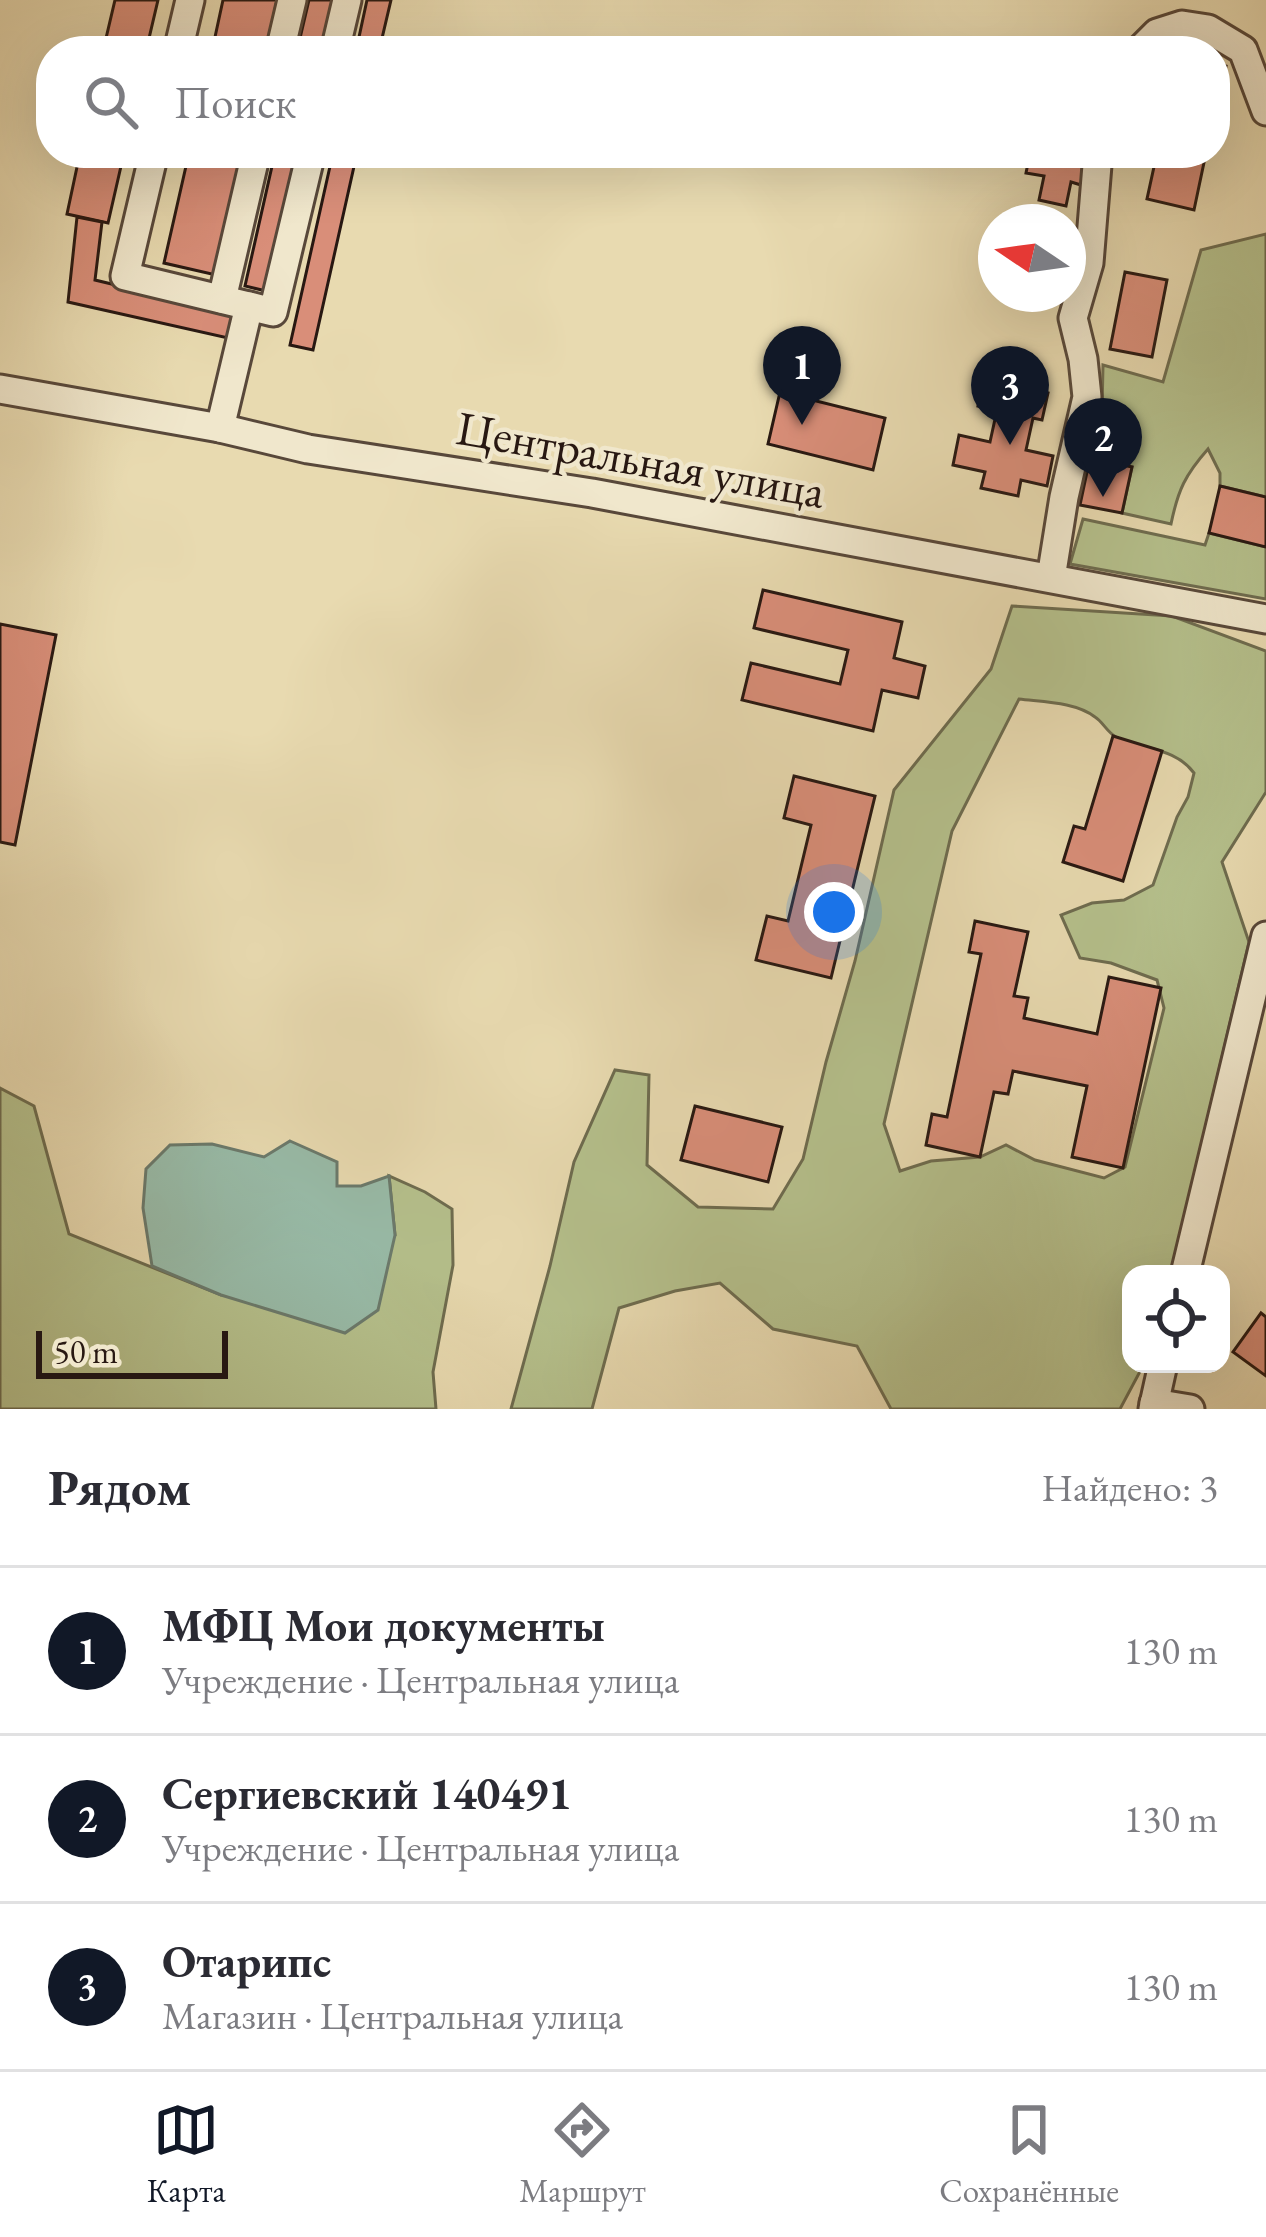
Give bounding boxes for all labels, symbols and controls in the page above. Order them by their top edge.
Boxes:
search box [36,36,1230,168]
icon: search [78,69,144,135]
text: Поиск [174,73,296,131]
north arrow [978,204,1086,312]
pin: 1 [763,326,841,425]
pin: 3 [971,346,1049,445]
street label: Центральная улица [452,396,831,522]
pin: 2 [1064,398,1142,497]
your location [804,882,864,942]
map controls [1122,1265,1230,1373]
button: locate [1122,1265,1230,1373]
scale bar [36,1325,228,1378]
text: 50 m [54,1330,118,1373]
text: Рядом [48,1454,191,1520]
text: Найдено: 3 [1041,1462,1218,1513]
text: МФЦ Мои документы [162,1596,605,1654]
text: 1 [77,1625,97,1676]
text: 130 m [1124,1625,1218,1676]
text: Учреждение · Центральная улица [162,1654,679,1705]
text: Сергиевский 140491 [162,1764,572,1822]
text: 2 [77,1793,97,1844]
text: 130 m [1124,1793,1218,1844]
text: Учреждение · Центральная улица [162,1822,679,1873]
text: Отарипс [162,1932,331,1990]
text: 3 [77,1961,97,2012]
text: 130 m [1124,1961,1218,2012]
text: Магазин · Центральная улица [162,1990,623,2041]
tab: Карта [147,2097,226,2212]
tab: Маршрут [519,2097,646,2212]
tab: Сохранённые [939,2097,1119,2212]

